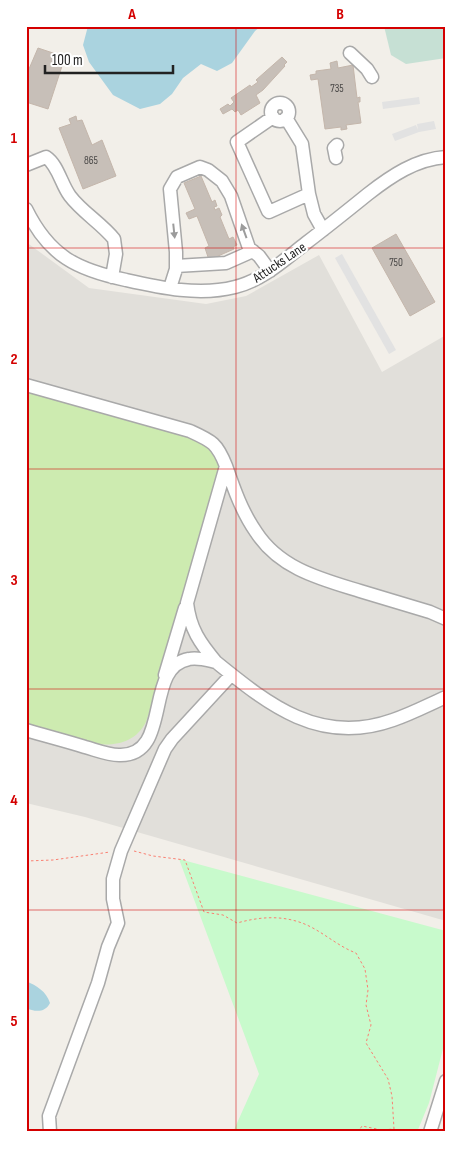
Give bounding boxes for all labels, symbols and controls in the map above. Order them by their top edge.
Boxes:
text: A [127,5,136,24]
text: B [336,5,344,24]
scale bar [45,42,172,74]
text: 100 m [52,51,83,70]
house number: 735 [330,82,344,95]
text: 1 [11,129,18,148]
house number: 865 [84,154,98,167]
one-way arrow [170,224,178,240]
one-way arrow [239,224,247,239]
street label: Attucks Lane [249,238,309,287]
house number: 750 [389,256,403,269]
text: 2 [10,350,18,369]
text: 3 [10,571,18,590]
text: 4 [10,791,18,810]
text: 5 [10,1012,18,1031]

